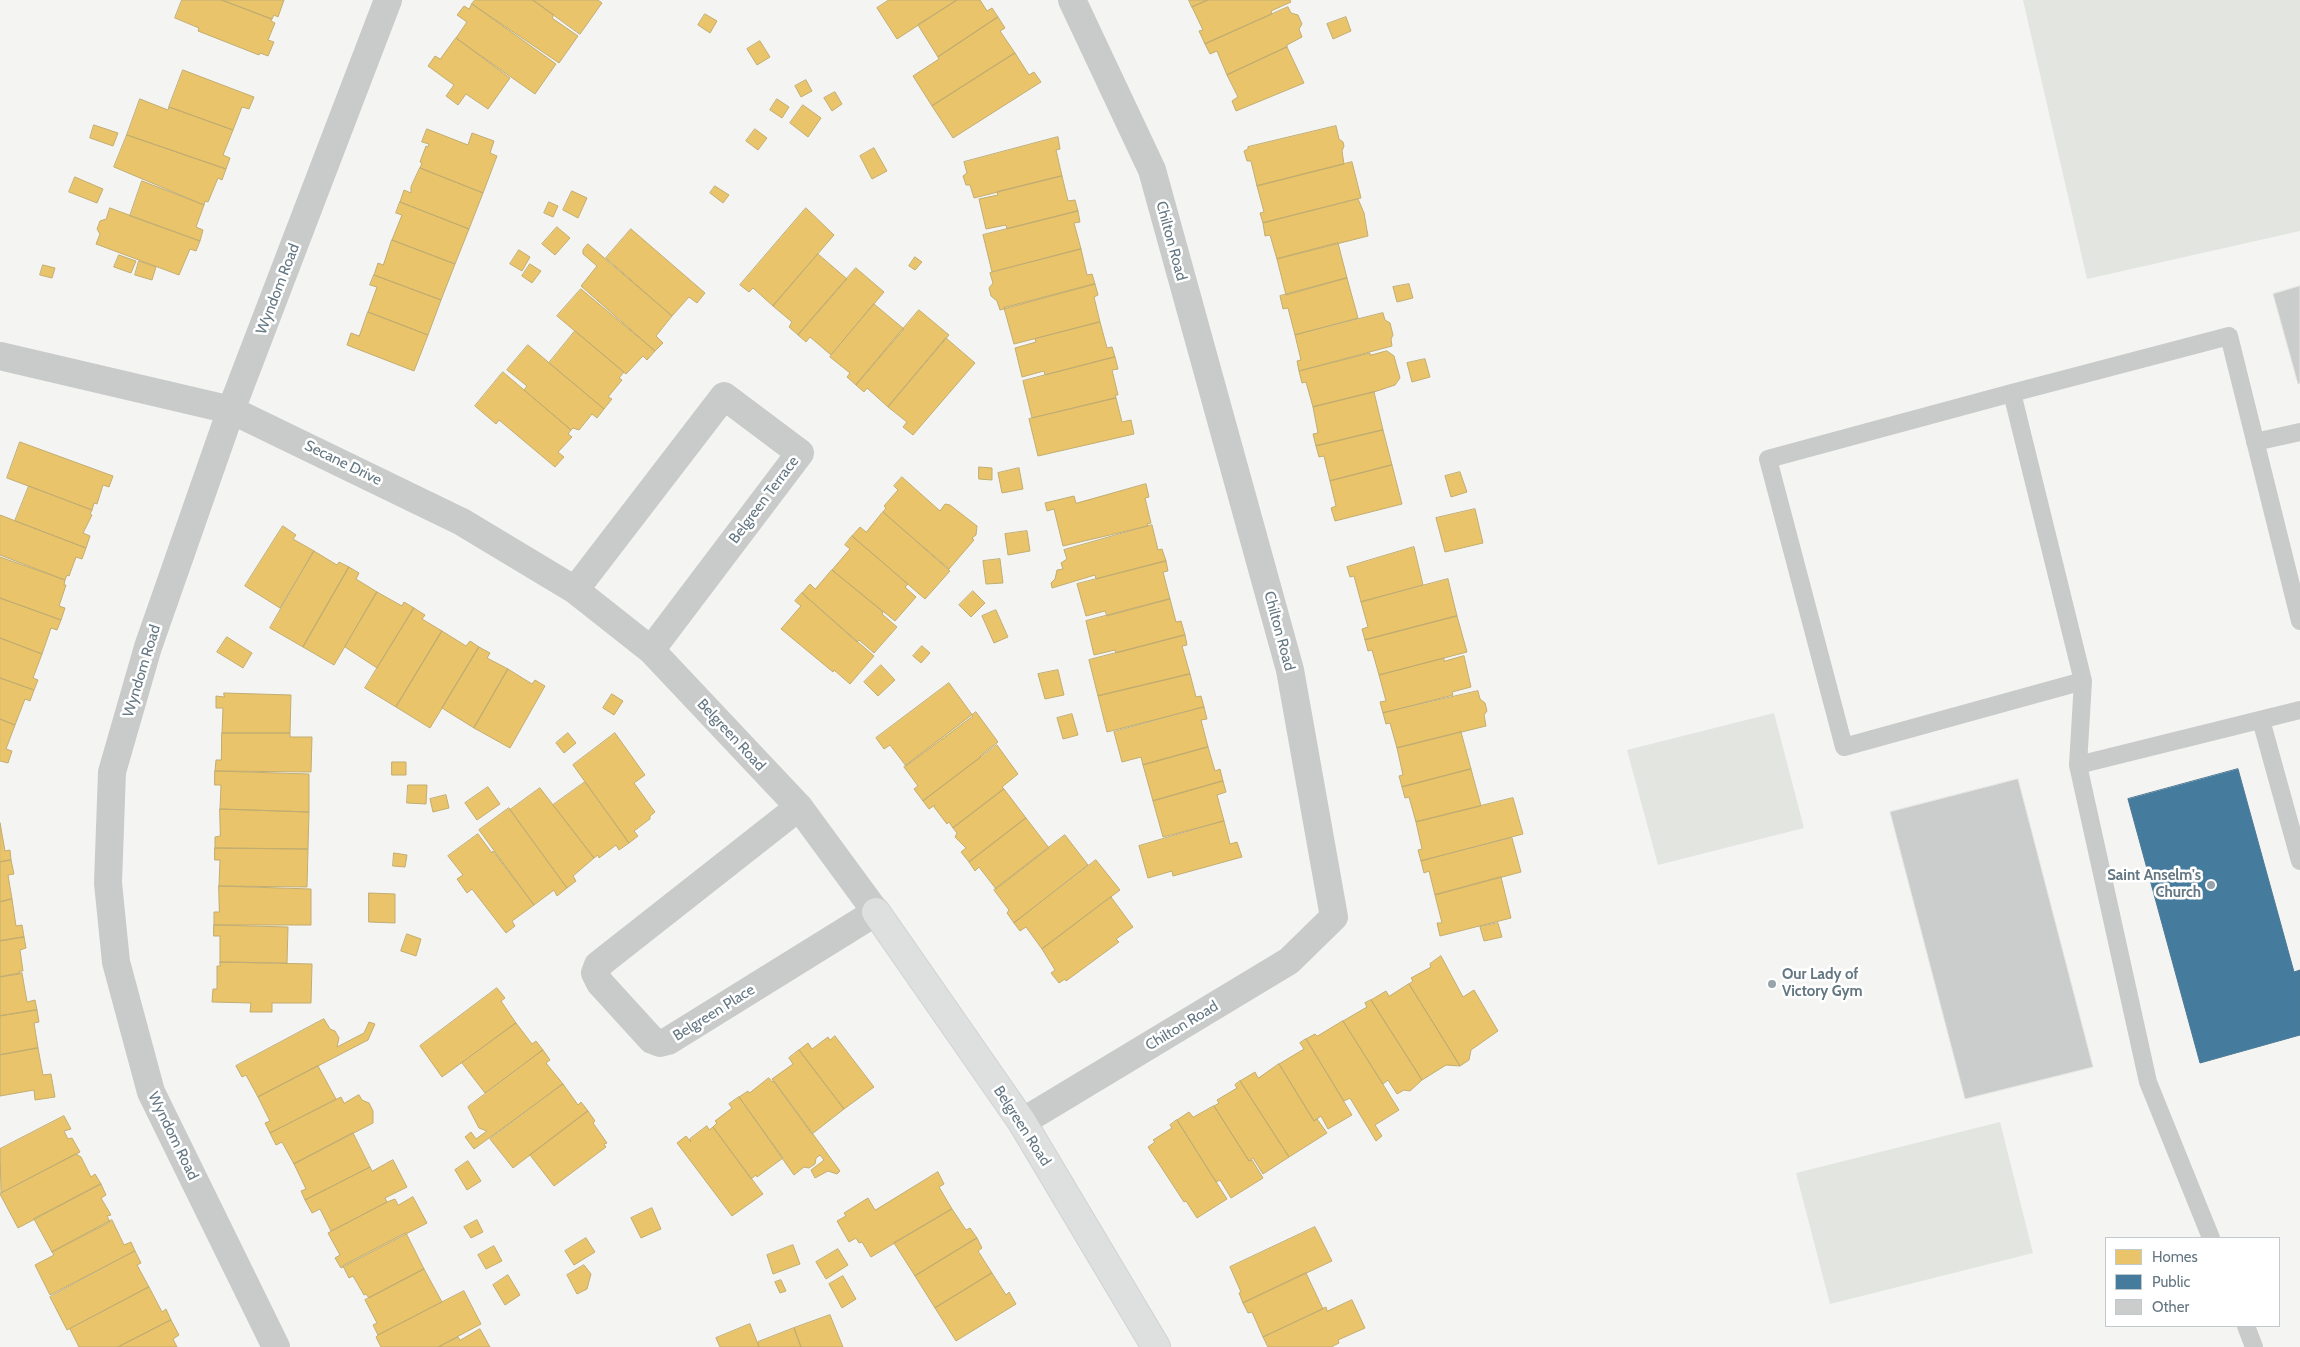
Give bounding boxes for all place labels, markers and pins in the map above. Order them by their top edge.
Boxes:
place label: Saint Anselm's Church [2107,867,2201,902]
marker: Saint Anselm's Church [2205,879,2217,891]
place label: Our Lady of Victory Gym [1782,966,1863,1001]
marker: Our Lady of Victory Gym [1766,978,1778,990]

